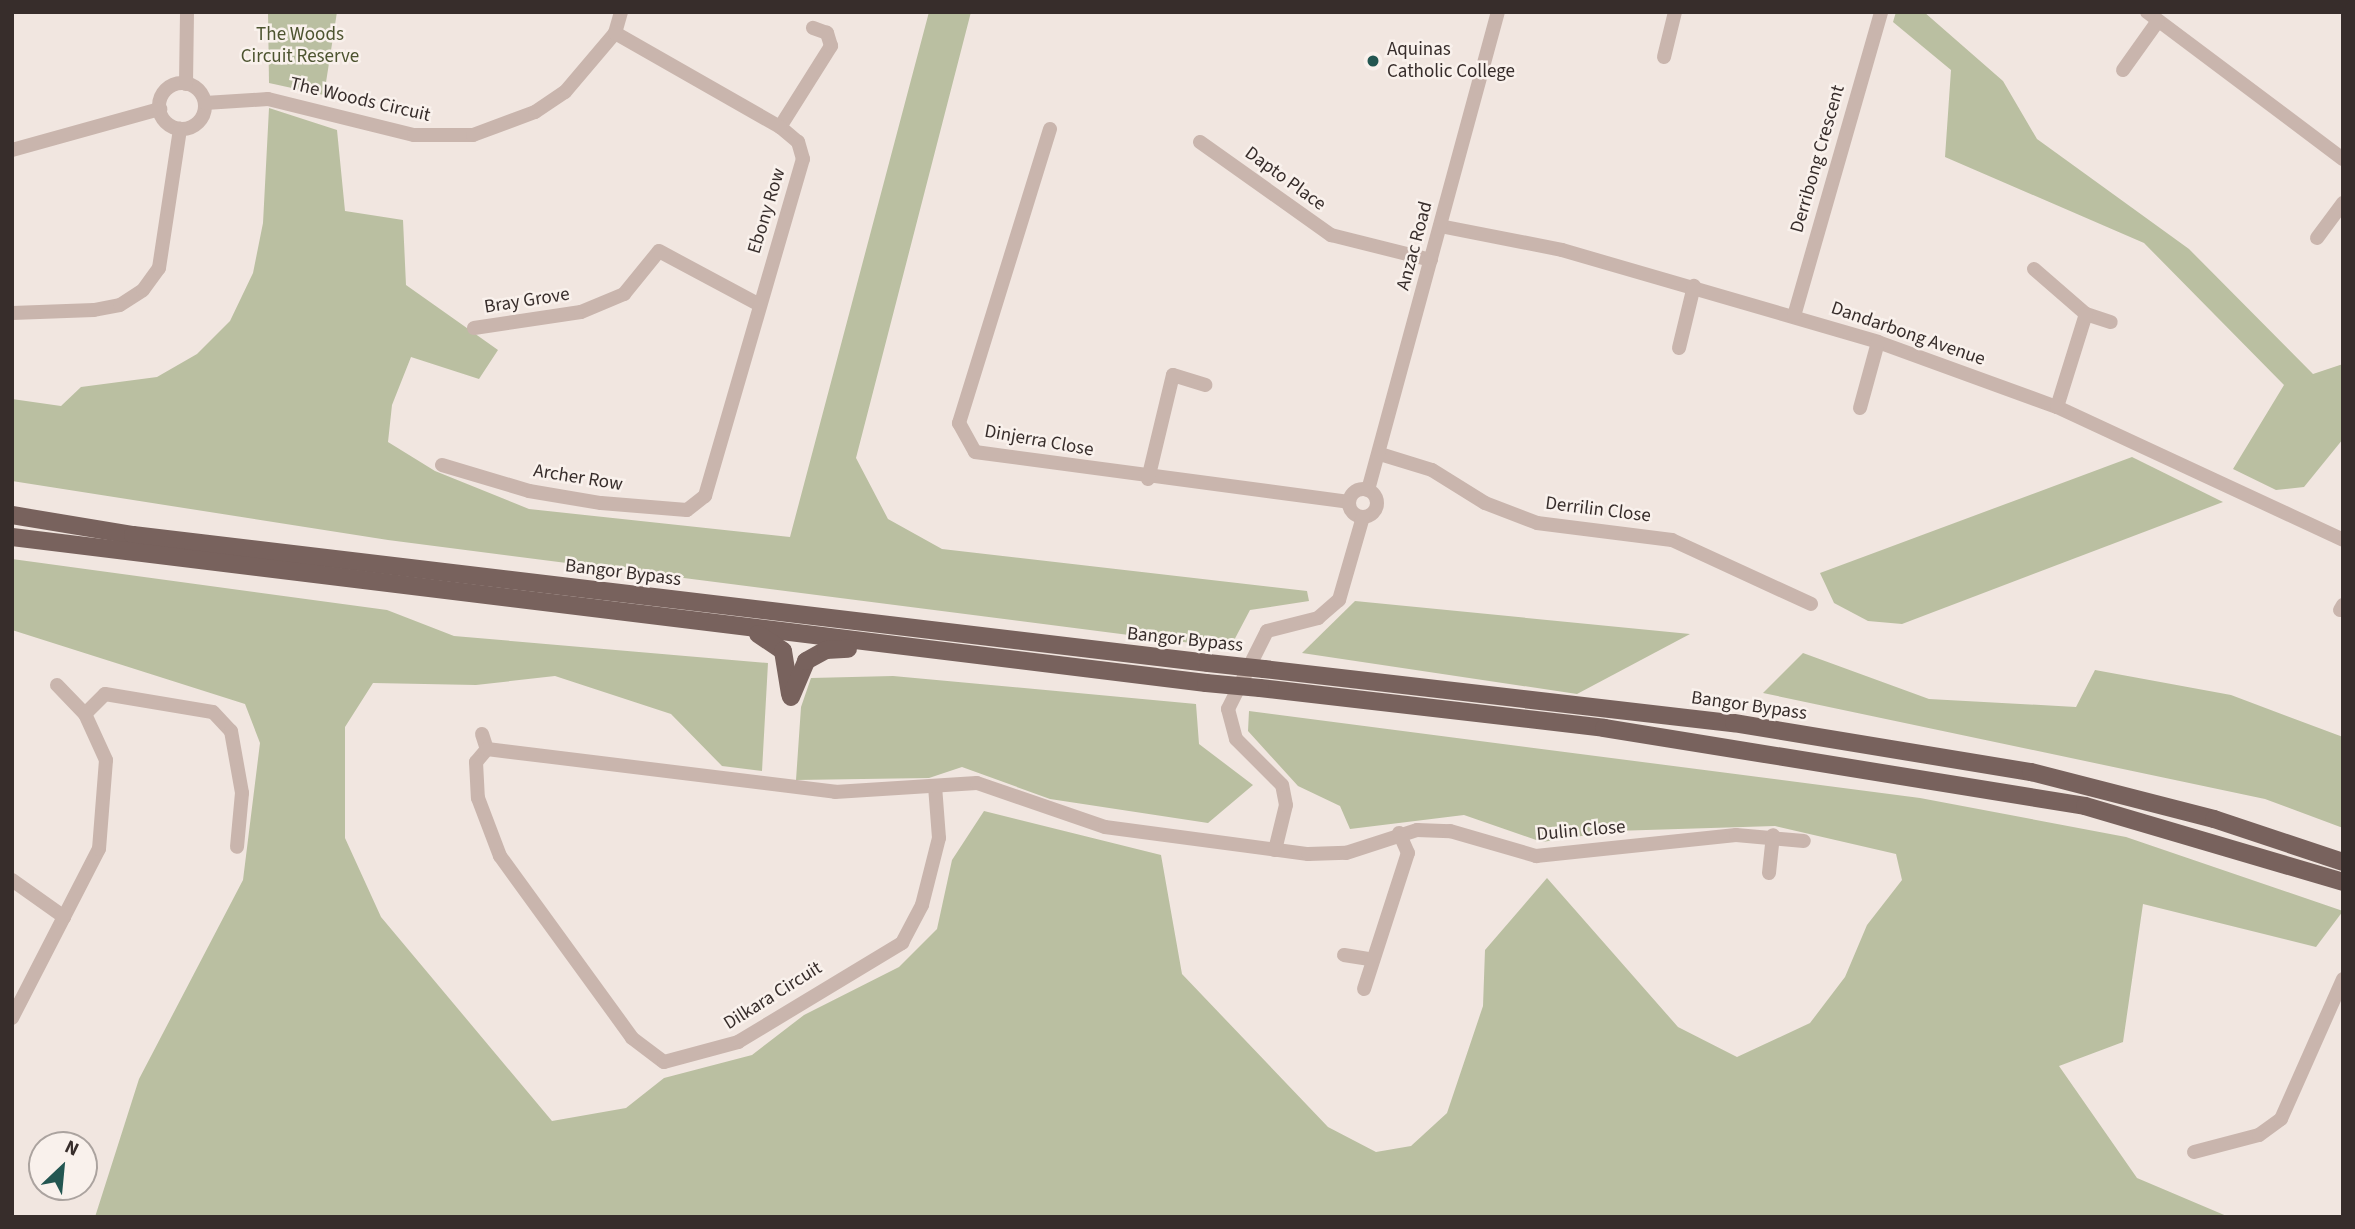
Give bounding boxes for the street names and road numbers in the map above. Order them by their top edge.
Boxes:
street label: The Woods Circuit [287,73,433,127]
street label: Derribong Crescent [1786,82,1850,236]
street label: Dapto Place [1240,142,1330,216]
street label: Ebony Row [743,165,791,257]
street label: Anzac Road [1392,199,1438,293]
street label: Bray Grove [483,283,571,319]
street label: Dandarbong Avenue [1828,297,1988,371]
street label: Dinjerra Close [983,420,1095,462]
street label: Archer Row [532,460,624,496]
street label: Derrilin Close [1544,492,1652,528]
street label: Bangor Bypass [564,555,682,591]
street label: Bangor Bypass [1126,623,1244,657]
street label: Bangor Bypass [1690,687,1808,725]
street label: Dulin Close [1536,816,1626,846]
street label: Dilkara Circuit [720,957,826,1035]

